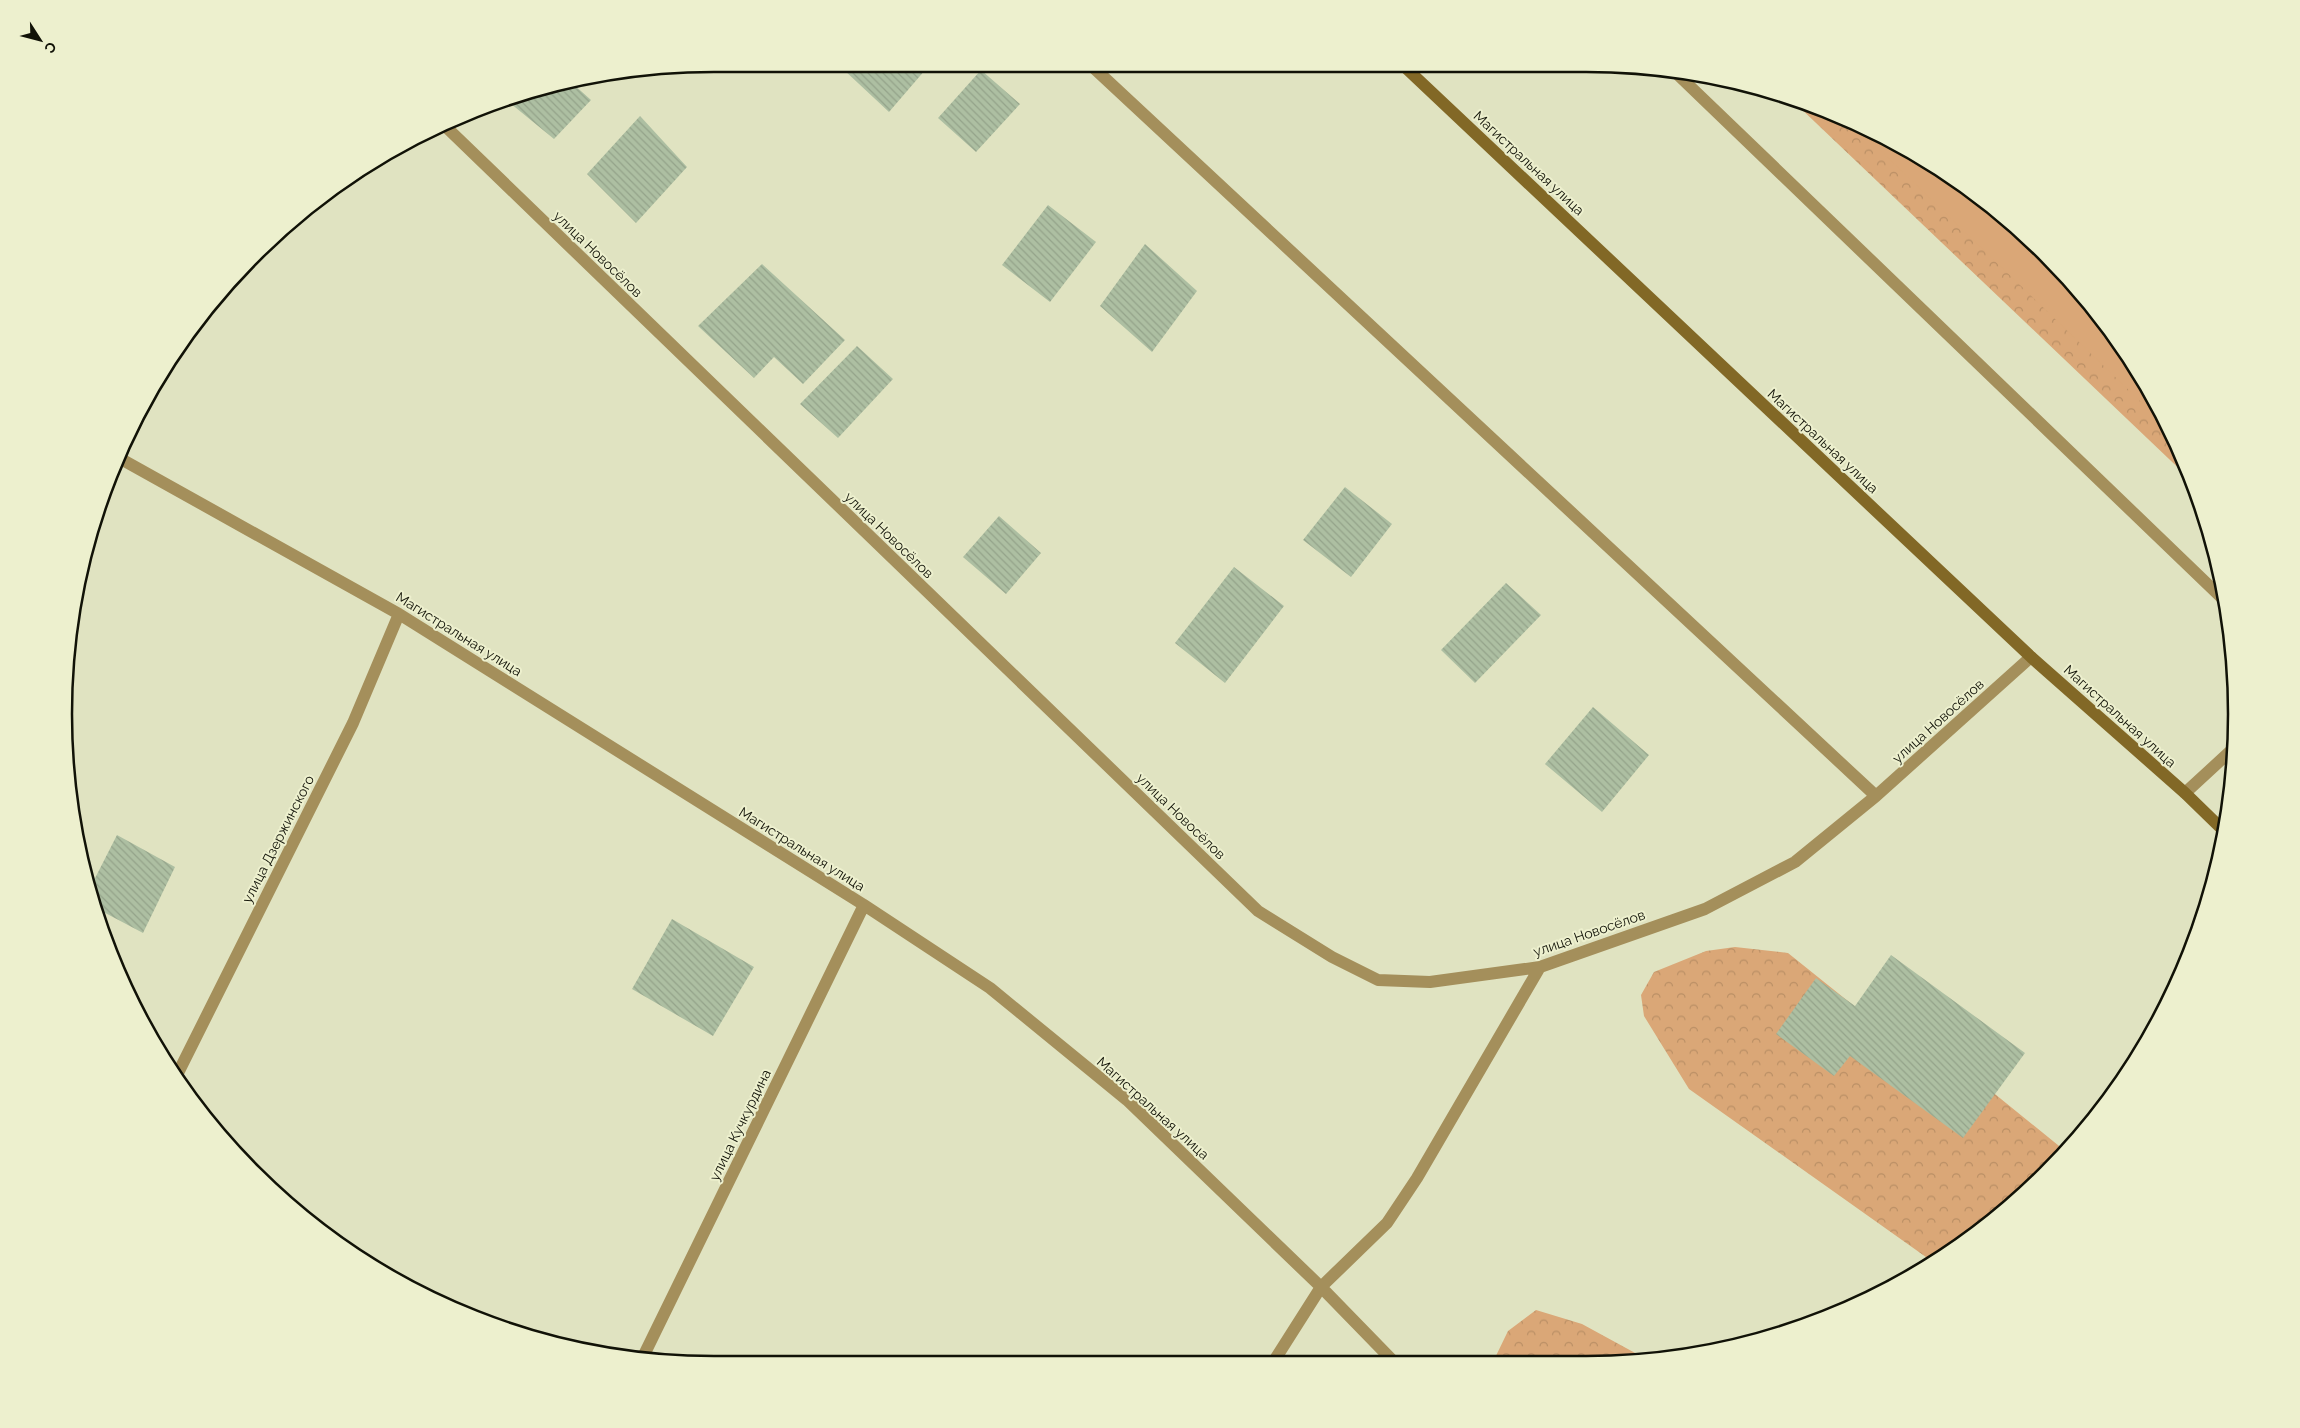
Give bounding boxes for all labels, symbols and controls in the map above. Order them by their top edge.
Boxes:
north arrow [15,15,65,65]
text: С [41,39,60,57]
street label: Магистральная улица [1470,108,1588,218]
street label: улица Новосёлов [550,208,646,300]
street label: Магистральная улица [1764,386,1882,496]
street label: улица Новосёлов [841,489,937,581]
street label: Магистральная улица [393,589,525,679]
street label: Магистральная улица [2061,662,2179,770]
street label: улица Новосёлов [1889,676,1987,766]
street label: улица Новосёлов [1133,770,1229,862]
street label: улица Дзержинского [239,772,317,906]
street label: Магистральная улица [736,804,868,894]
street label: улица Новосёлов [1531,906,1647,960]
street label: Магистральная улица [1094,1054,1212,1162]
street label: улица Кучкурдина [706,1067,774,1183]

